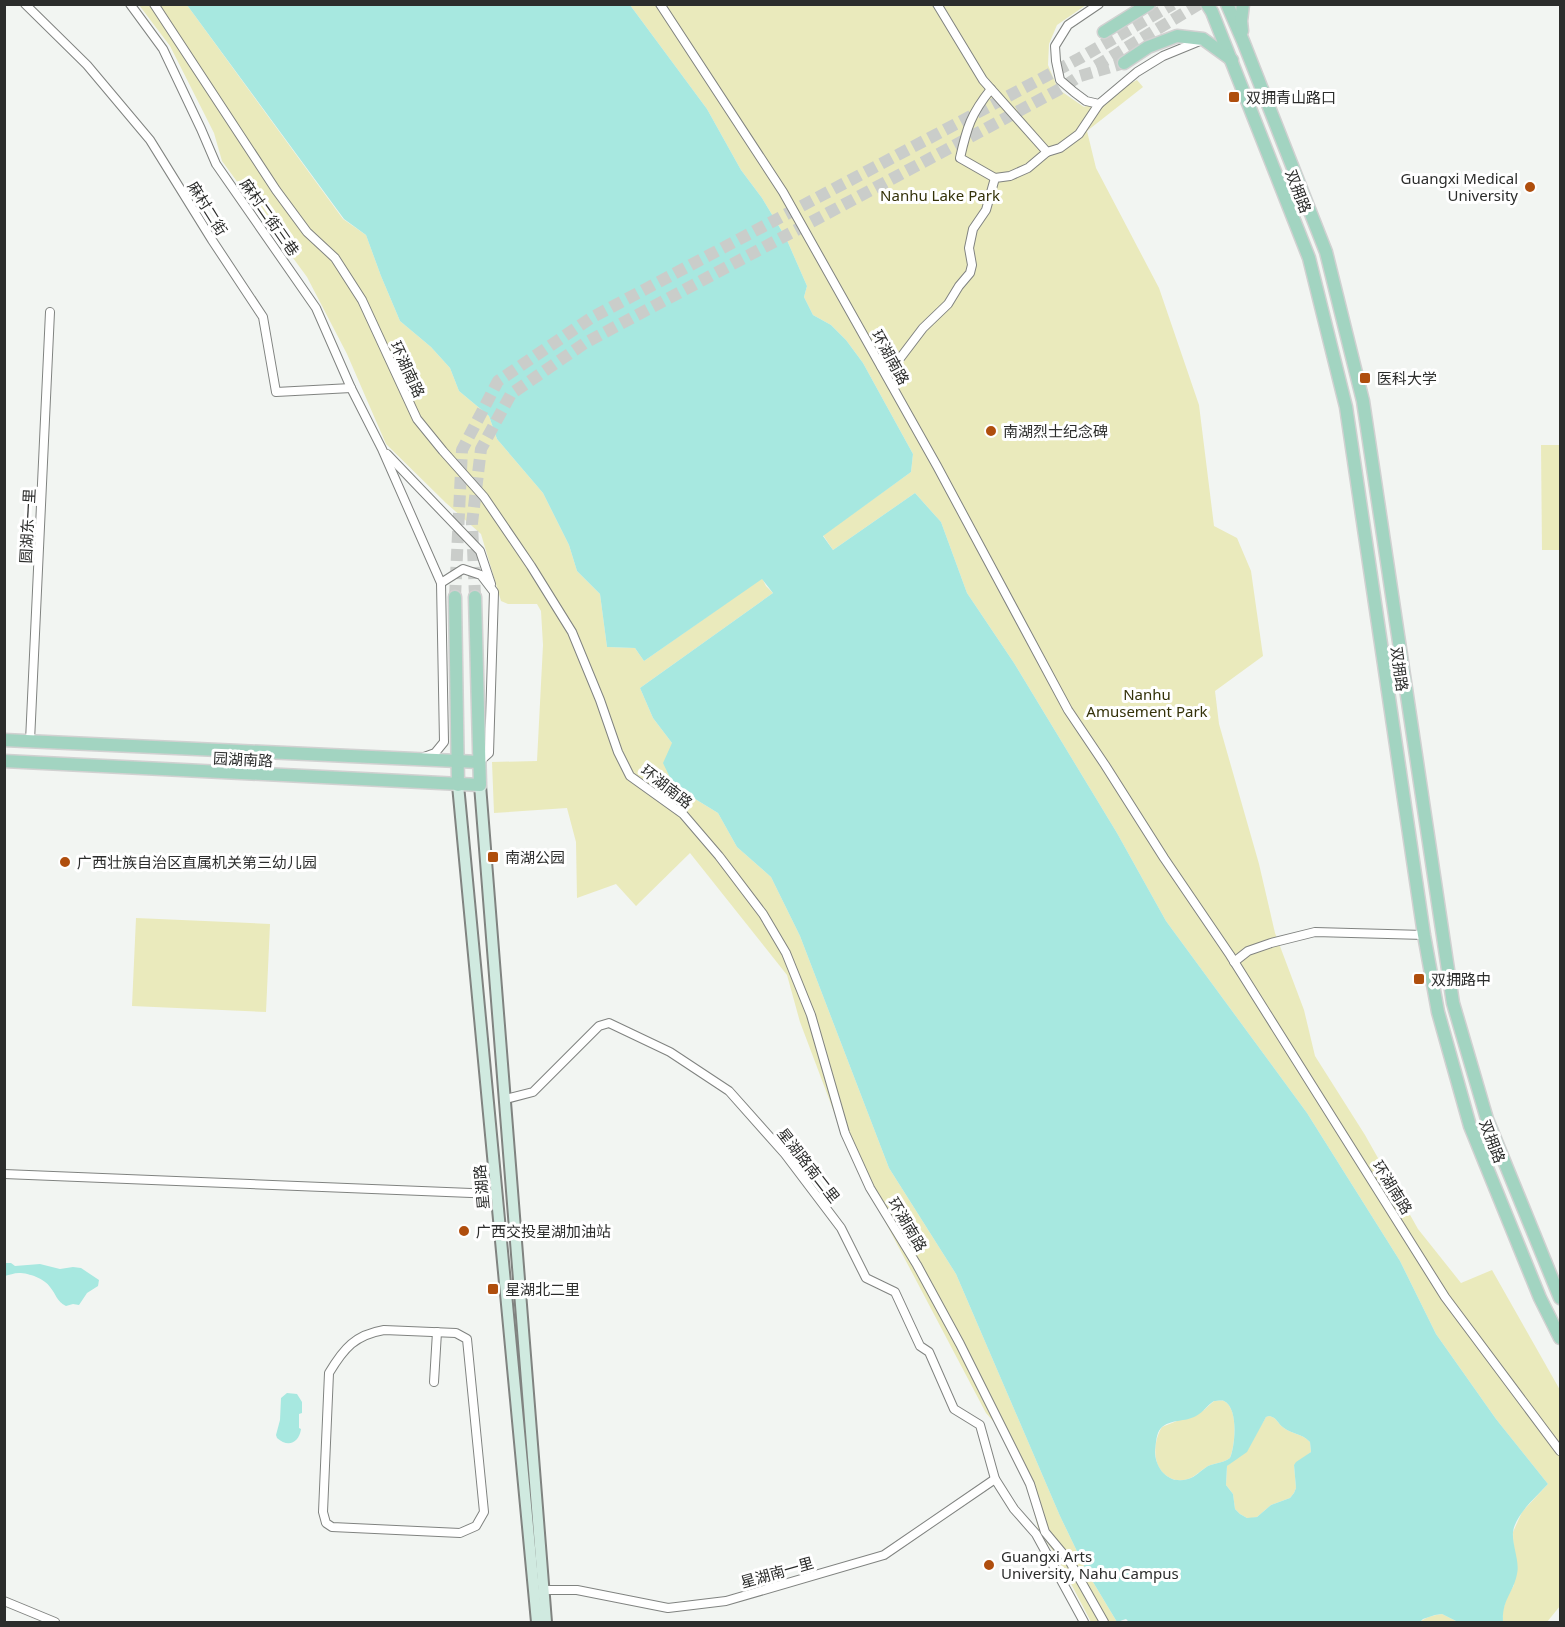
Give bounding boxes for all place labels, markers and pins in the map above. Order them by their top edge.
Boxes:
place label: 双拥青山路口 [1246,87,1336,107]
marker: 双拥青山路口 [1227,90,1241,104]
place label: Guangxi Medical University [1401,168,1518,205]
marker: Guangxi Medical University [1523,180,1537,194]
place label: 医科大学 [1377,368,1437,388]
marker: 医科大学 [1358,371,1372,385]
place label: 南湖烈士纪念碑 [1003,421,1108,441]
marker: 南湖烈士纪念碑 [984,424,998,438]
place label: 南湖公园 [505,847,565,867]
marker: 南湖公园 [486,850,500,864]
place label: 广西壮族自治区直属机关第三幼儿园 [77,852,317,872]
marker: 广西壮族自治区直属机关第三幼儿园 [58,855,72,869]
place label: 双拥路中 [1431,969,1491,989]
marker: 双拥路中 [1412,972,1426,986]
place label: 广西交投星湖加油站 [476,1221,611,1241]
marker: 广西交投星湖加油站 [457,1224,471,1238]
place label: 星湖北二里 [505,1279,580,1299]
marker: 星湖北二里 [486,1282,500,1296]
place label: Guangxi Arts University, Nahu Campus [1001,1546,1179,1583]
marker: Guangxi Arts University, Nahu Campus [982,1558,996,1572]

